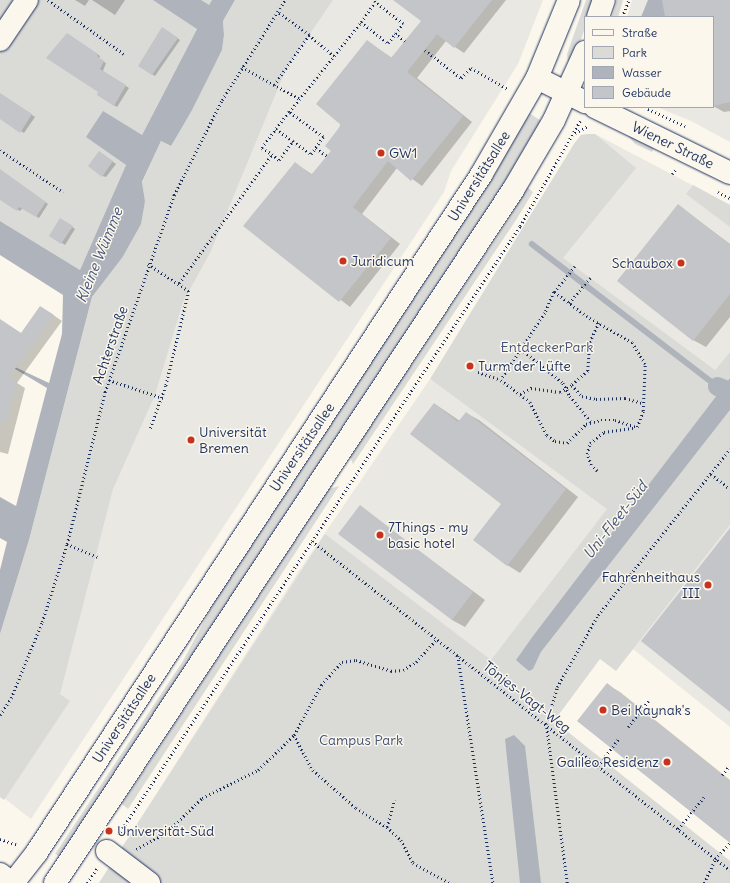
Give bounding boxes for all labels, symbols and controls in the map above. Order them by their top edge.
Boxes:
legend [584,16,714,108]
text: Straße [622,25,657,40]
text: Park [622,45,647,60]
text: Wasser [622,65,662,80]
text: Gebäude [622,85,671,100]
street label: Wiener Straße [629,118,717,172]
street label: Universitätsallee [444,128,514,224]
place label: GW1 [389,145,417,161]
marker: GW1 [376,148,386,158]
water label: Kleine Wümme [72,205,126,305]
place label: Juridicum [351,253,414,269]
place label: Schaubox [612,255,673,271]
marker: Juridicum [338,256,348,266]
marker: Schaubox [676,258,686,268]
street label: Achterstraße [89,304,131,386]
park label: EntdeckerPark [501,339,593,355]
place label: Turm der Lüfte [478,358,571,374]
marker: Turm der Lüfte [465,361,475,371]
street label: Universitätsallee [266,399,338,495]
place label: Universität Bremen [199,424,267,456]
marker: Universität Bremen [186,435,196,445]
water label: Uni-Fleet-Süd [579,478,651,562]
place label: 7Things - my basic hotel [388,519,468,552]
marker: 7Things - my basic hotel [375,530,385,540]
place label: Fahrenheithaus III [602,569,700,602]
marker: Fahrenheithaus III [703,580,713,590]
street label: Tönjes-Vagt-Weg [480,658,574,736]
street label: Universitätsallee [89,670,159,766]
place label: Bei Kaynak's [611,702,691,718]
marker: Bei Kaynak's [598,705,608,715]
park label: Campus Park [319,732,403,748]
place label: Galileo Residenz [557,754,659,770]
marker: Galileo Residenz [662,757,672,767]
place label: Universität-Süd [117,823,214,839]
marker: Universität-Süd [104,826,114,836]

